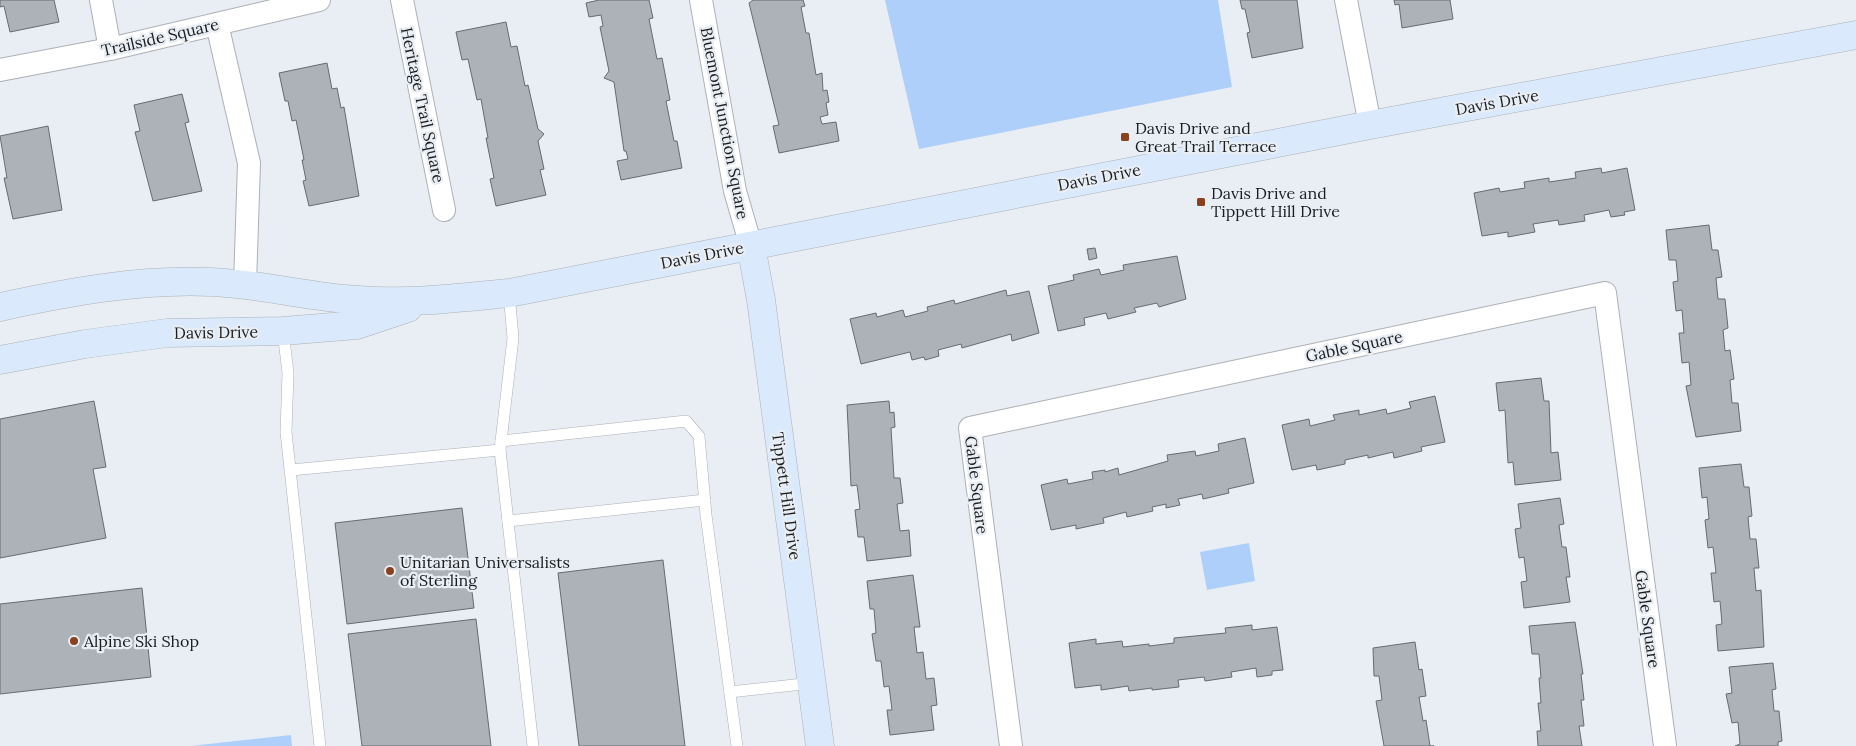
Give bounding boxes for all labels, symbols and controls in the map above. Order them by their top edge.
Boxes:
street label: Trailside Square [99,14,221,60]
street label: Bluemont Junction Square [697,25,754,221]
street label: Heritage Trail Square [397,26,449,185]
street label: Davis Drive [1454,85,1540,119]
place label: Davis Drive and Great Trail Terrace [1135,118,1277,156]
marker: Davis Drive and Great Trail Terrace [1119,131,1131,143]
street label: Davis Drive [1056,159,1143,195]
place label: Davis Drive and Tippett Hill Drive [1211,183,1340,221]
marker: Davis Drive and Tippett Hill Drive [1195,196,1207,208]
street label: Davis Drive [659,237,746,273]
street label: Davis Drive [174,321,259,343]
street label: Gable Square [1304,326,1405,366]
street label: Tippett Hill Drive [768,431,806,562]
street label: Gable Square [961,435,993,535]
place label: Unitarian Universalists of Sterling [400,552,570,590]
marker: Unitarian Universalists of Sterling [384,565,396,577]
street label: Gable Square [1631,569,1665,670]
place label: Alpine Ski Shop [83,631,199,651]
marker: Alpine Ski Shop [68,635,80,647]

